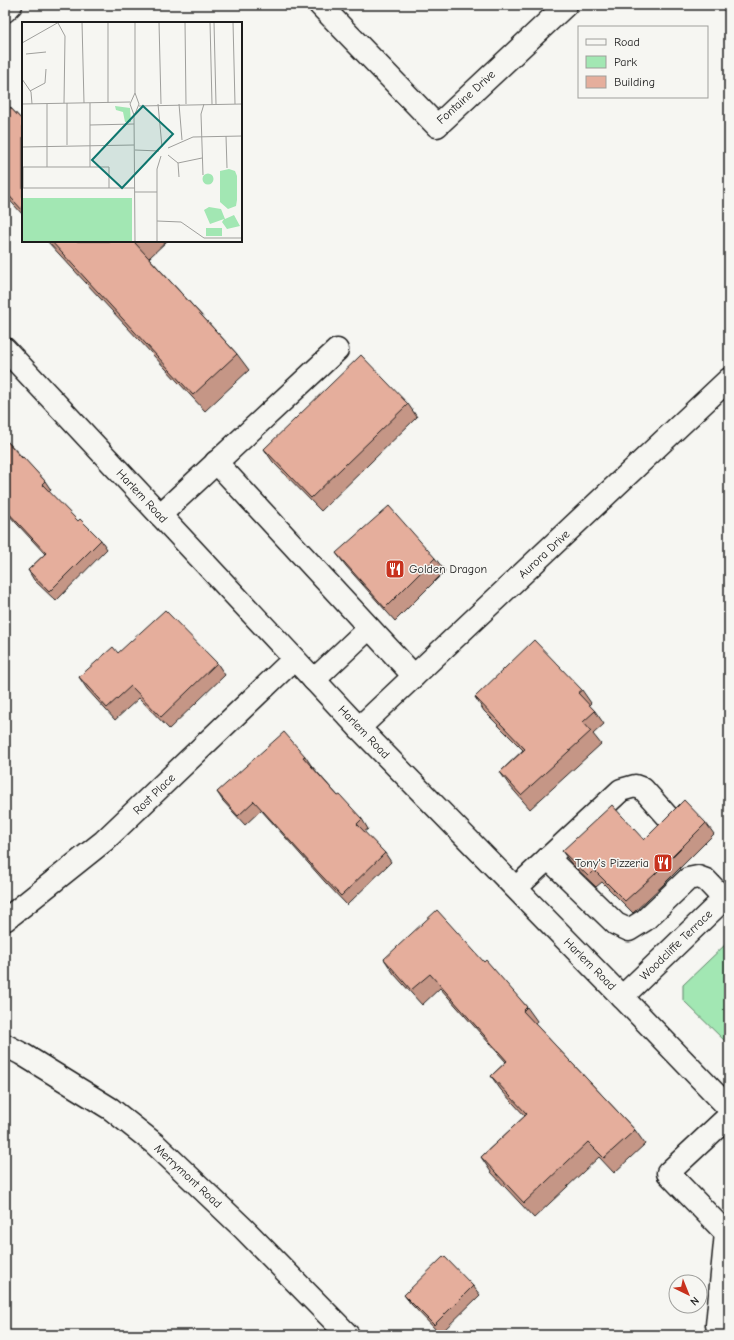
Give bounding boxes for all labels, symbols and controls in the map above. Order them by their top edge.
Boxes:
inset map [22,22,242,242]
legend [578,26,708,98]
text: Road [614,35,640,49]
text: Park [614,55,637,69]
street label: Fontaine Drive [434,67,498,127]
text: Building [614,75,655,89]
street label: Harlem Road [114,466,170,526]
street label: Aurora Drive [516,527,572,581]
restaurant icon: Golden Dragon [384,558,406,580]
place label: Golden Dragon [409,562,487,576]
street label: Harlem Road [335,703,393,761]
street label: Rost Place [130,771,178,817]
restaurant icon: Tony's Pizzeria [652,852,674,874]
place label: Tony's Pizzeria [575,856,649,870]
street label: Woodcliffe Terrace [637,907,715,983]
street label: Harlem Road [561,935,619,993]
street label: Merrymont Road [151,1141,225,1211]
north arrow [668,1274,708,1314]
text: N [687,1294,702,1308]

